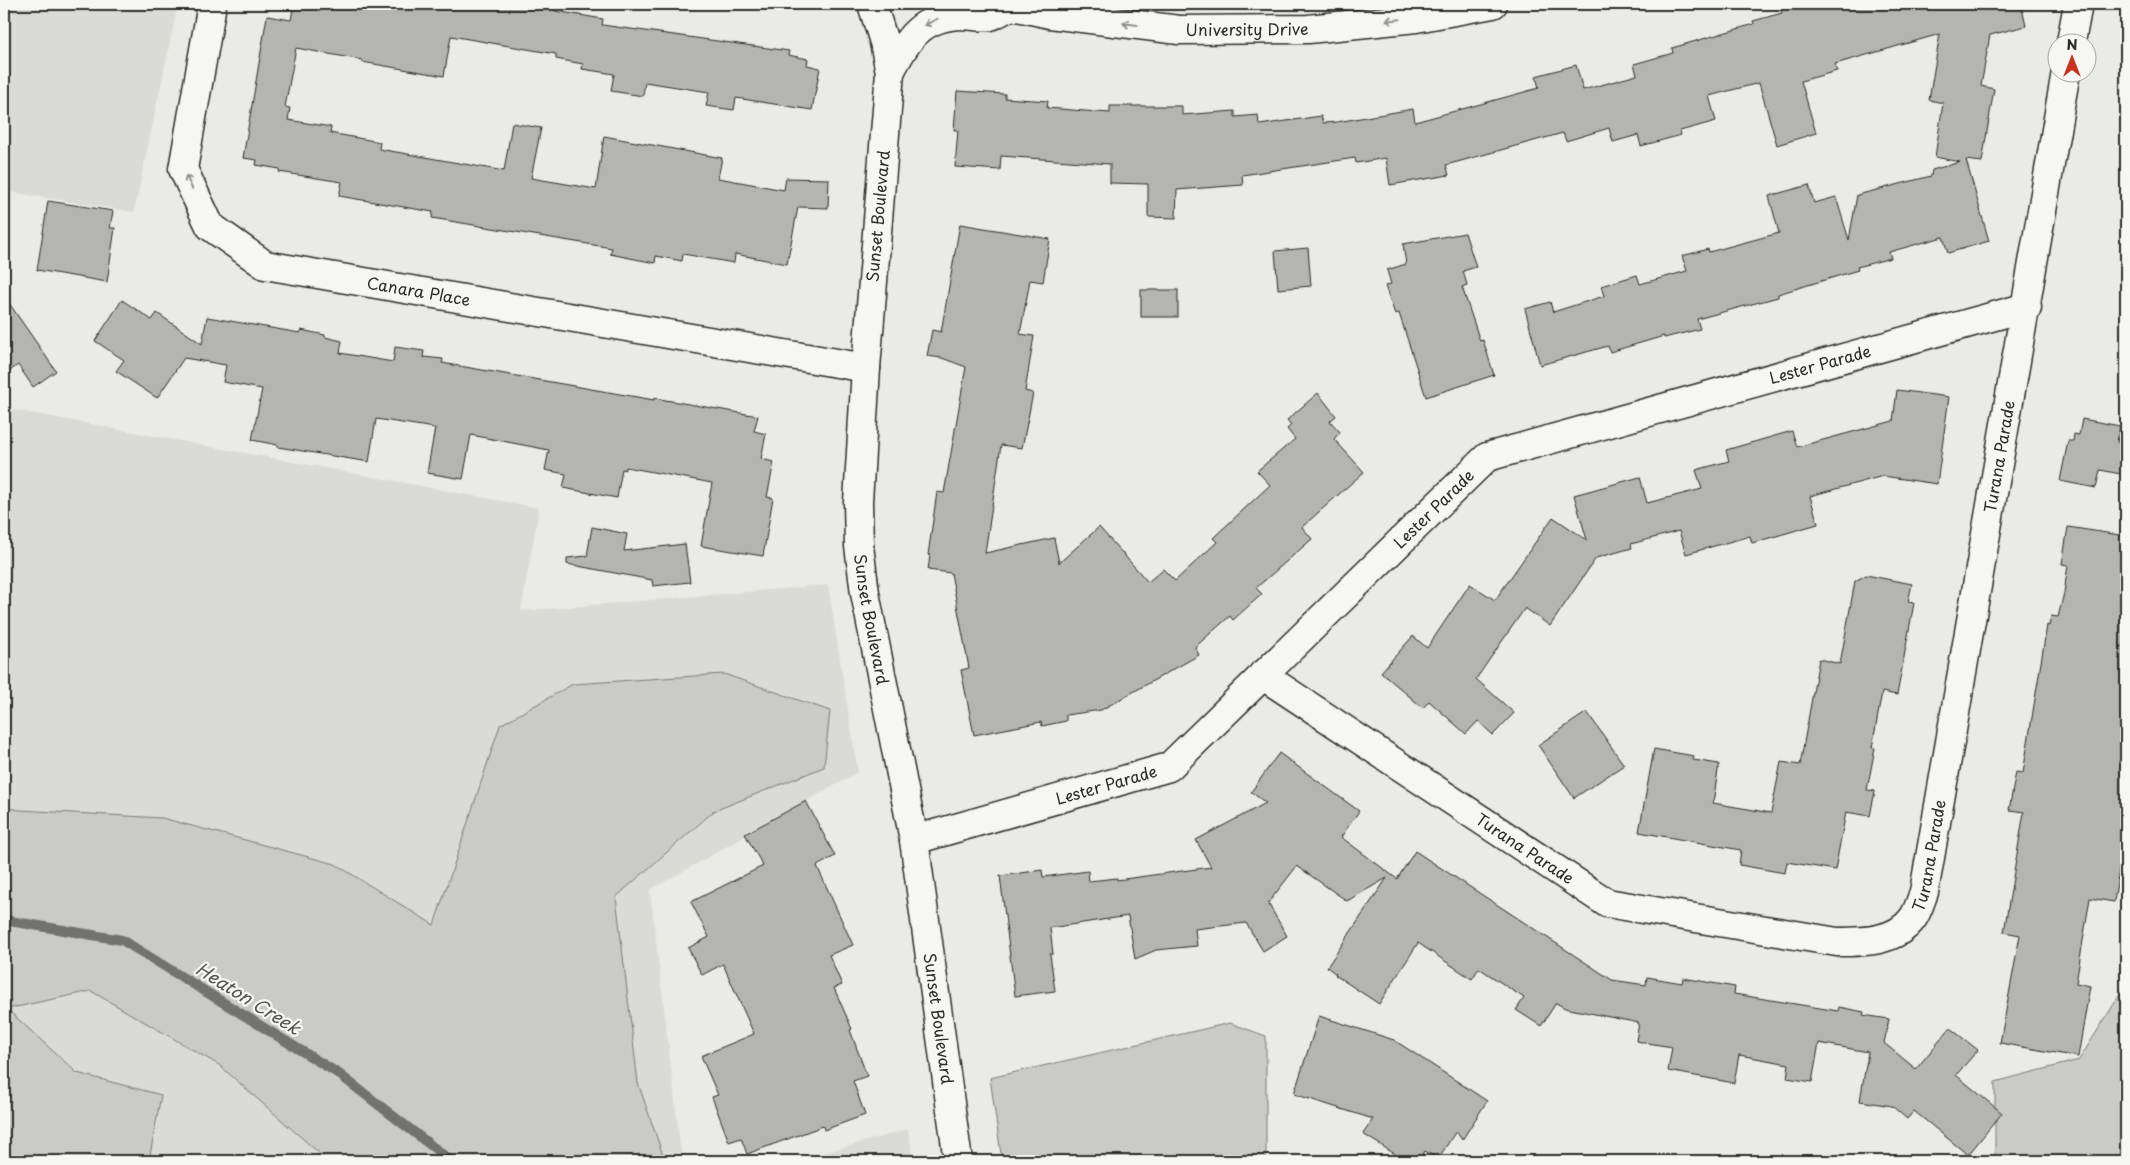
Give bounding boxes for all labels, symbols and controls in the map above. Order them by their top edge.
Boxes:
one-way arrow [1385,15,1401,25]
street label: University Drive [1185,16,1308,41]
one-way arrow [924,18,939,28]
one-way arrow [1123,19,1139,29]
north arrow [2048,32,2098,82]
text: N [2066,34,2078,55]
street label: Sunset Boulevard [859,149,895,283]
one-way arrow [184,175,193,190]
street label: Canara Place [365,270,473,311]
street label: Lester Parade [1766,338,1873,389]
street label: Turana Parade [1977,398,2020,514]
street label: Lester Parade [1387,463,1479,553]
street label: Sunset Boulevard [849,552,896,687]
street label: Lester Parade [1053,758,1159,810]
street label: Turana Parade [1905,798,1951,915]
street label: Turana Parade [1471,807,1579,889]
street label: Sunset Boulevard [919,951,960,1086]
water label: Heaton Creek [191,955,307,1041]

